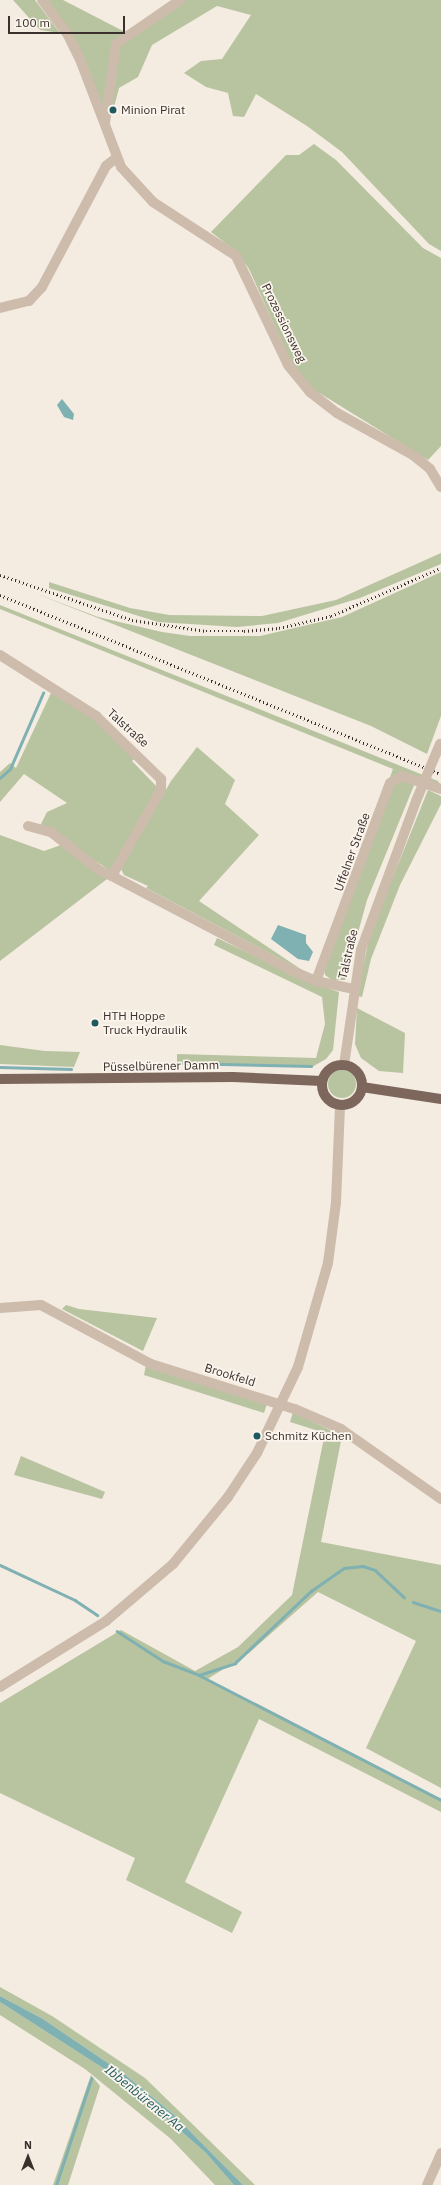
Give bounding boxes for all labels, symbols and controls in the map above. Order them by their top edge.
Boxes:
scale bar [10,8,127,34]
text: 100 m [15,15,50,30]
place label: Minion Pirat [121,103,185,117]
marker: Minion Pirat [108,105,118,115]
street label: Prozessionsweg [259,281,309,365]
street label: Talstraße [104,706,152,750]
street label: Uffelner Straße [331,811,373,893]
street label: Talstraße [335,928,361,980]
place label: HTH Hoppe Truck Hydraulik [103,1009,187,1037]
marker: HTH Hoppe Truck Hydraulik [90,1018,100,1028]
street label: Püsselbürener Damm [103,1058,219,1074]
street label: Brookfeld [203,1360,257,1390]
place label: Schmitz Küchen [265,1429,351,1443]
marker: Schmitz Küchen [252,1431,262,1441]
water label: Ibbenbürener Aa [101,2062,187,2136]
north arrow [8,2137,48,2177]
text: N [24,2138,32,2152]

